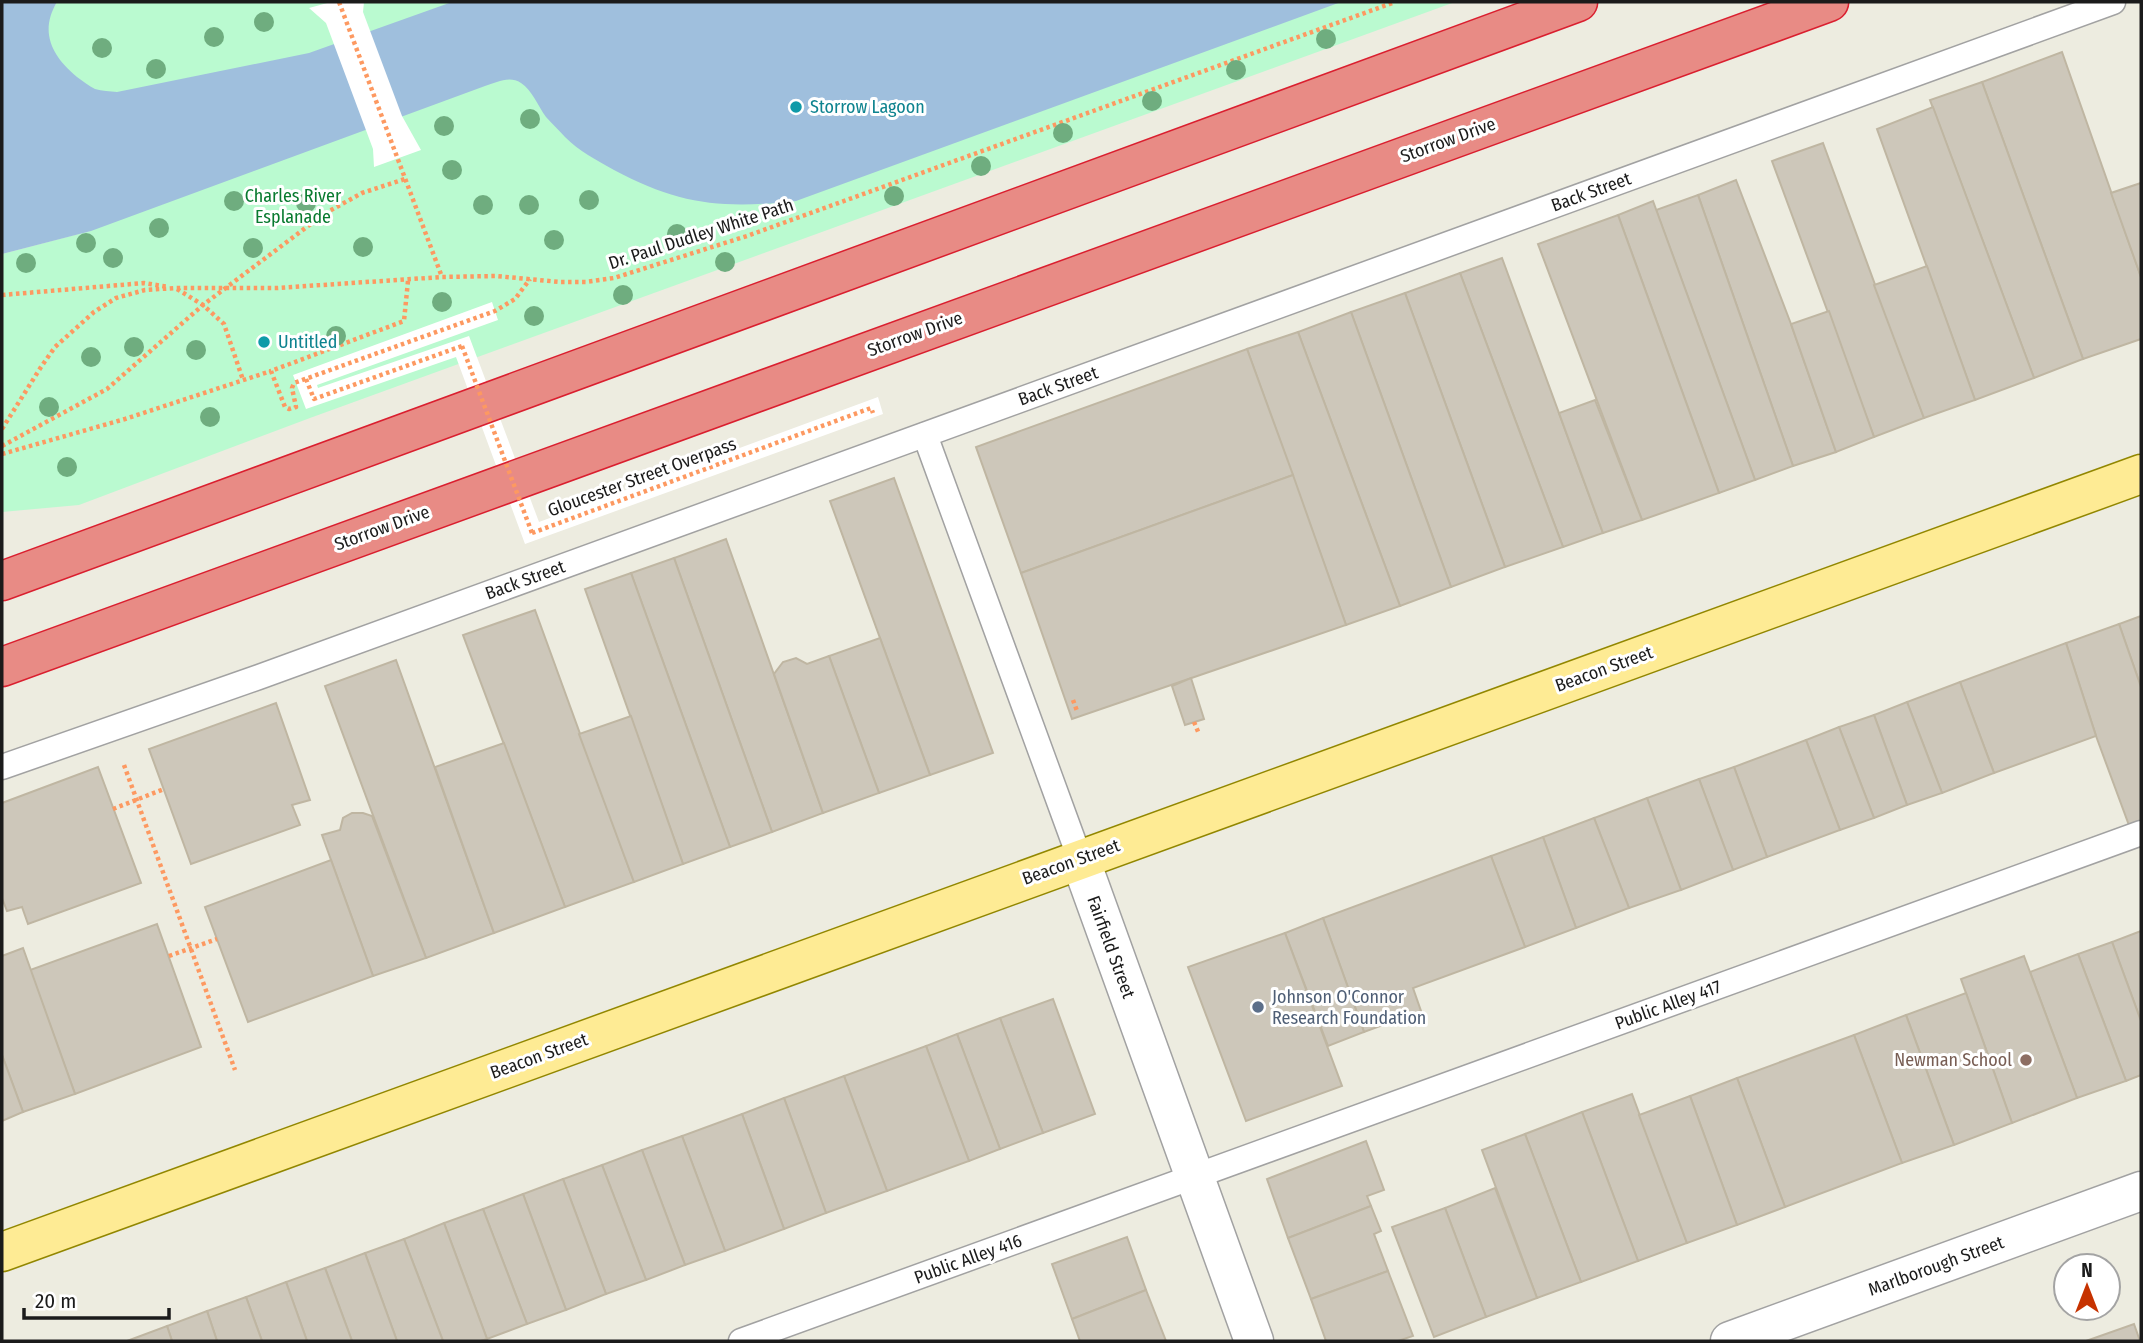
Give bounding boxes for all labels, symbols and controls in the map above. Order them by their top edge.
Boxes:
place label: Storrow Lagoon [810,96,925,118]
marker: Storrow Lagoon [788,99,804,115]
street label: Storrow Drive [1397,113,1499,167]
street label: Back Street [1548,167,1634,217]
park label: Charles River Esplanade [245,185,342,228]
street label: Dr. Paul Dudley White Path [606,194,796,274]
street label: Storrow Drive [864,307,966,361]
place label: Untitled [278,331,337,353]
marker: Untitled [256,334,272,350]
street label: Back Street [1015,361,1101,411]
street label: Gloucester Street Overpass [545,433,740,521]
street label: Storrow Drive [331,501,433,555]
street label: Back Street [482,555,568,605]
street label: Beacon Street [1552,641,1656,697]
street label: Beacon Street [1019,834,1123,890]
street label: Fairfield Street [1082,893,1140,1001]
street label: Public Alley 417 [1612,976,1724,1034]
place label: Johnson O'Connor Research Foundation [1272,986,1426,1029]
marker: Johnson O'Connor Research Foundation [1250,999,1266,1015]
street label: Beacon Street [487,1028,591,1084]
place label: Newman School [1894,1049,2012,1071]
marker: Newman School [2018,1052,2034,1068]
street label: Public Alley 416 [911,1229,1025,1289]
street label: Marlborough Street [1865,1231,2007,1301]
north arrow [2052,1252,2122,1322]
text: N [2081,1259,2093,1282]
scale bar [24,1276,170,1320]
text: 20 m [35,1288,76,1314]

